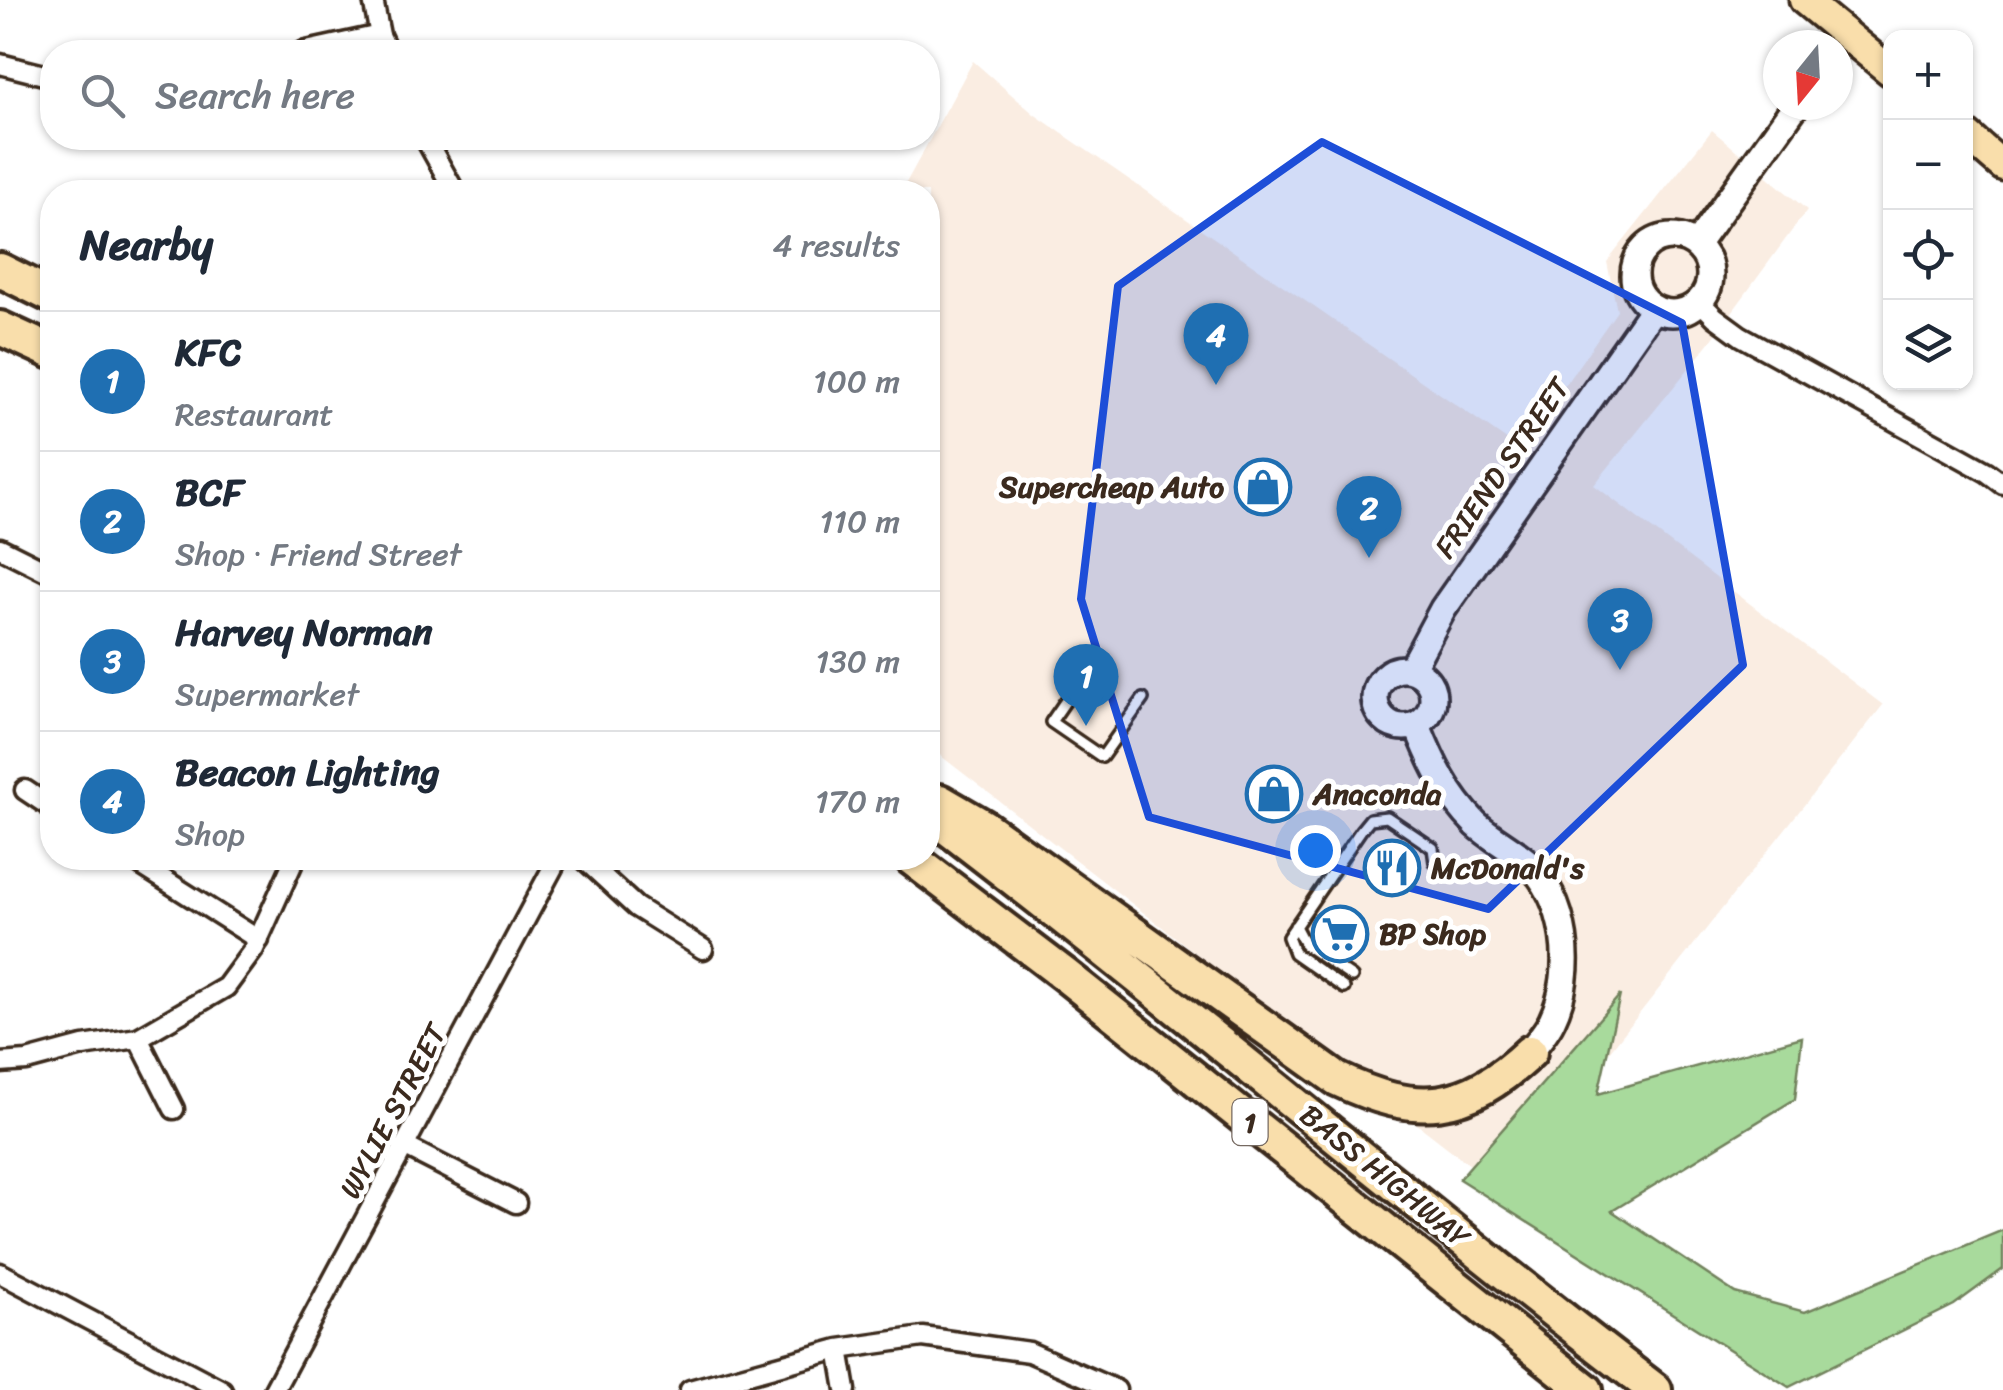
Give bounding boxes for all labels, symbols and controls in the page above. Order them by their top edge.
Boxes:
north arrow [1763,30,1853,120]
map controls [1883,30,1973,390]
button: + [1883,30,1973,120]
search box [40,40,940,150]
text: Search here [155,62,355,129]
icon: search [75,68,130,123]
button: − [1883,120,1973,210]
text: Nearby [80,208,213,282]
button: locate [1883,210,1973,300]
text: 4 results [772,217,900,274]
button: layers [1883,300,1973,390]
pin: 4 [1184,302,1248,385]
text: KFC [175,319,242,386]
text: 1 [106,353,119,410]
text: 100 m [813,353,900,410]
street label: FRIEND STREET [1419,364,1586,570]
text: Restaurant [175,386,333,443]
shop icon: Supercheap Auto [1233,457,1293,517]
text: BCF [175,459,243,526]
place label: Supercheap Auto [998,460,1224,514]
pin: 2 [1336,476,1402,558]
text: 2 [103,493,122,550]
text: 110 m [819,493,900,550]
text: Shop · Friend Street [175,526,462,583]
pin: 3 [1588,588,1652,670]
text: Harvey Norman [175,599,433,666]
text: 3 [104,633,121,690]
text: 130 m [816,633,900,690]
pin: 1 [1054,644,1118,726]
text: Supermarket [175,666,359,723]
text: Beacon Lighting [175,739,440,806]
shop icon: Anaconda [1244,764,1304,824]
place label: Anaconda [1311,767,1442,821]
text: 4 [102,773,123,830]
text: 170 m [815,773,900,830]
text: Shop [175,806,245,863]
your location [1290,825,1341,876]
restaurant icon: McDonald's [1362,838,1422,898]
place label: McDonald's [1430,841,1585,895]
supermarket icon: BP Shop [1310,904,1370,964]
place label: BP Shop [1379,907,1486,961]
street label: WYLIE STREET [324,1011,463,1209]
street label: BASS HIGHWAY [1287,1089,1484,1263]
road number: 1 [1232,1099,1268,1145]

